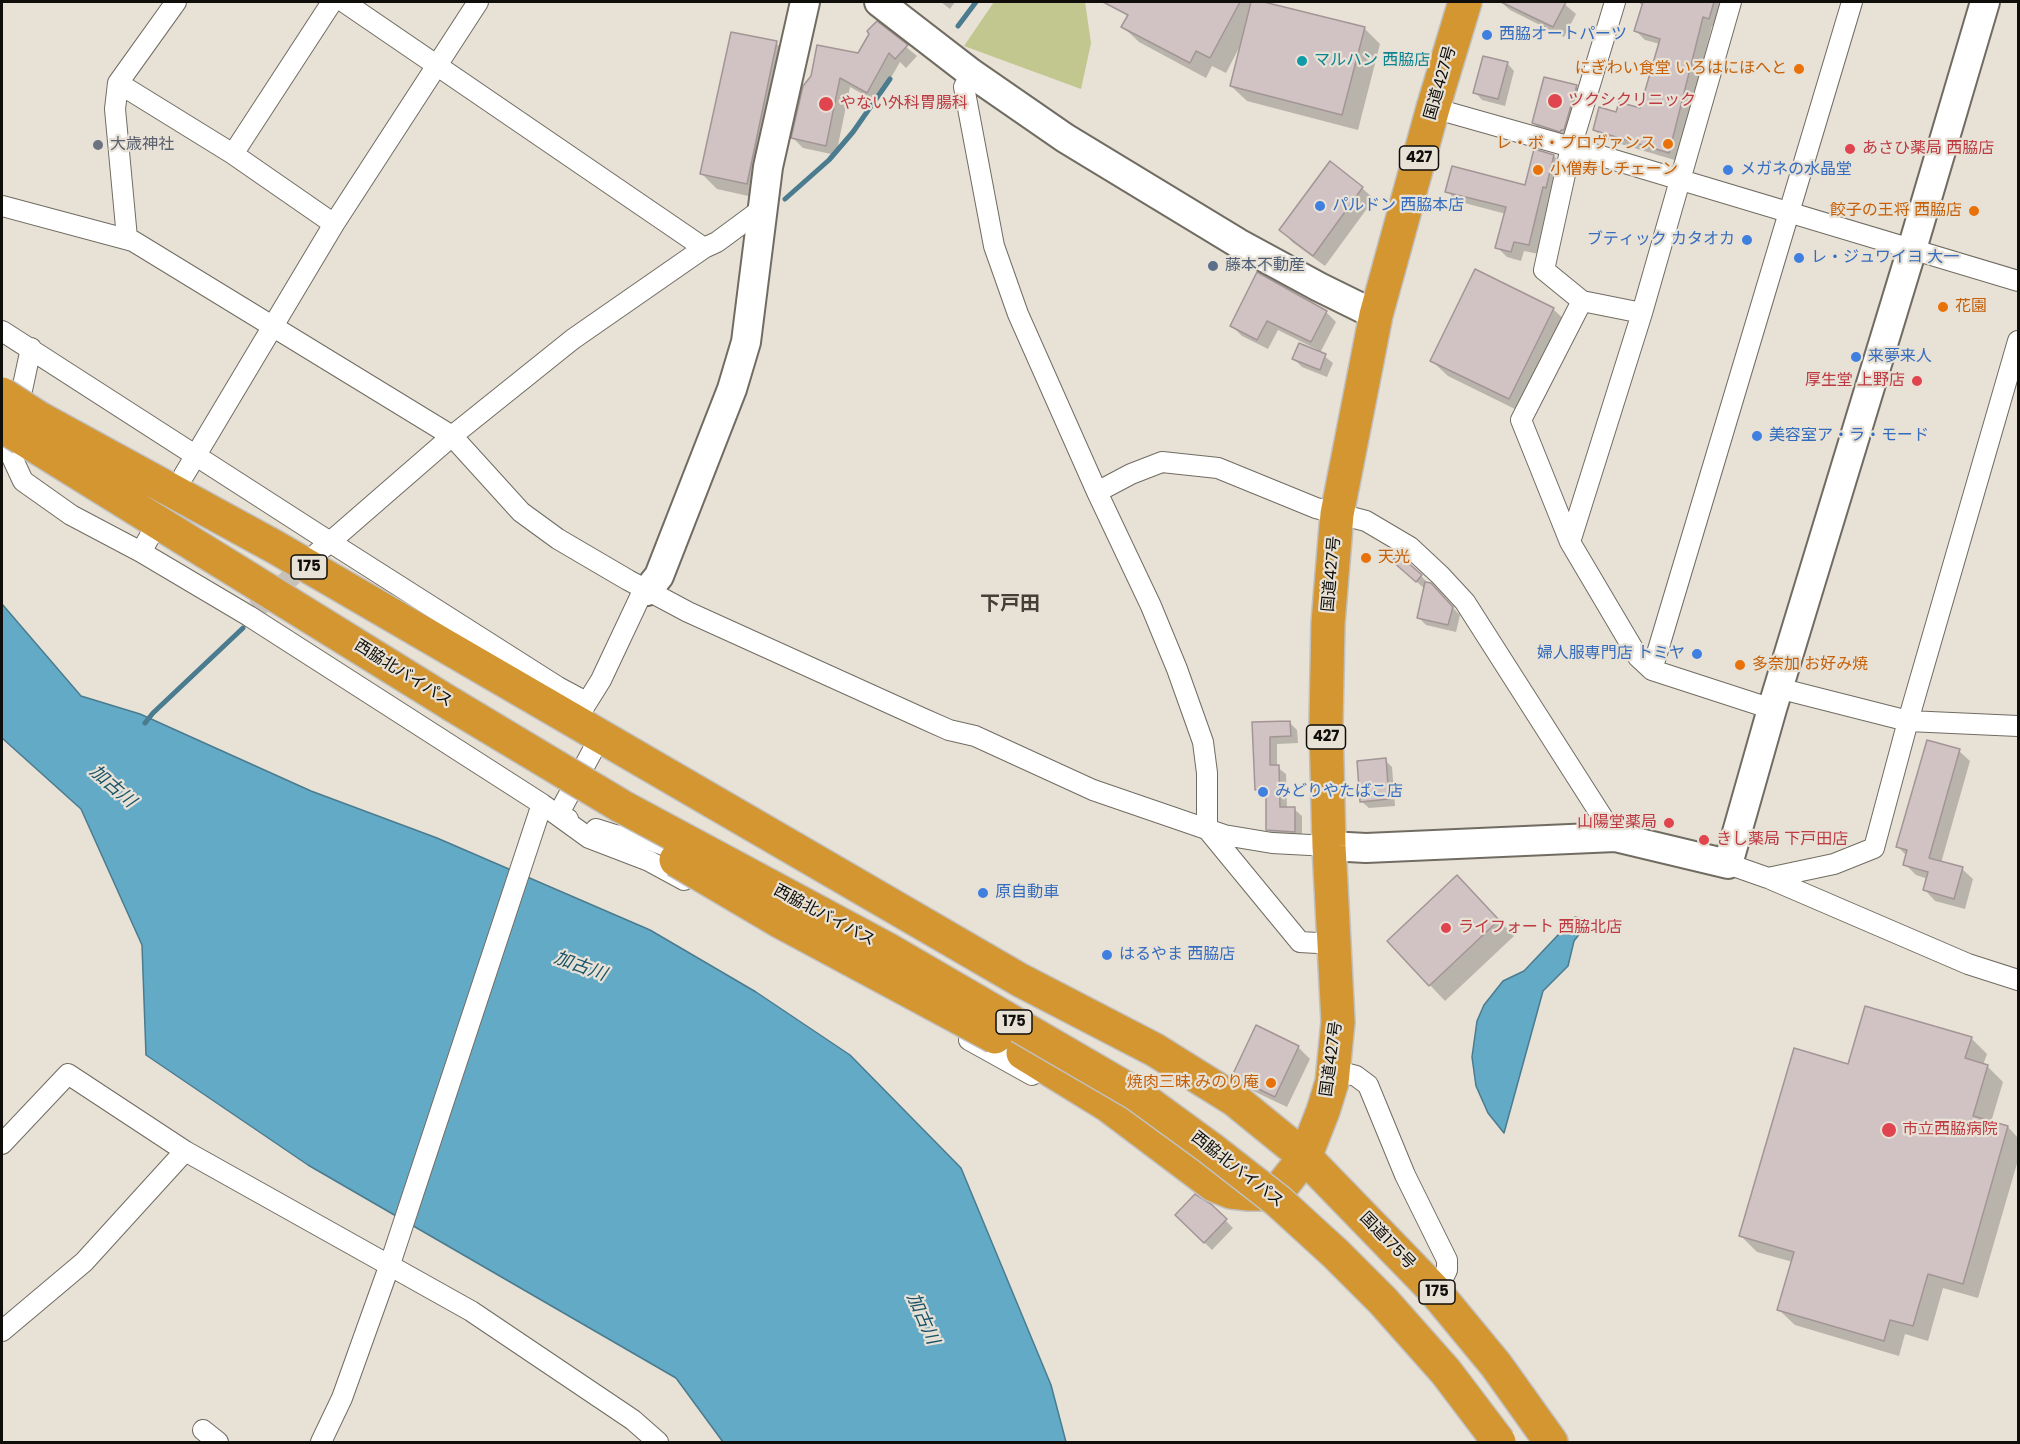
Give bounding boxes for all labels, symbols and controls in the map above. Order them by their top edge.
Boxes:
place label: 西脇オートパーツ [1499,25,1627,45]
marker: 西脇オートパーツ [1480,28,1494,42]
street label: 国道427号 [1421,44,1461,122]
place label: マルハン 西脇店 [1314,51,1430,71]
marker: マルハン 西脇店 [1295,54,1309,68]
place label: にぎわい食堂 いろはにほへと [1575,59,1787,79]
marker: にぎわい食堂 いろはにほへと [1792,62,1806,76]
place label: ツクシクリニック [1568,91,1696,111]
marker: ツクシクリニック [1546,92,1564,110]
place label: やない外科胃腸科 [840,94,968,114]
marker: やない外科胃腸科 [817,95,835,113]
place label: レ・ボ・プロヴァンス [1496,134,1656,154]
place label: 大歳神社 [110,135,174,155]
marker: レ・ボ・プロヴァンス [1661,137,1675,151]
marker: 大歳神社 [91,138,105,152]
place label: あさひ薬局 西脇店 [1862,139,1994,159]
marker: あさひ薬局 西脇店 [1843,142,1857,156]
road number: 427 [1400,146,1438,170]
place label: 小僧寿しチェーン [1550,160,1678,180]
place label: メガネの水晶堂 [1740,160,1852,180]
marker: 小僧寿しチェーン [1531,163,1545,177]
marker: メガネの水晶堂 [1721,163,1735,177]
place label: パルドン 西脇本店 [1332,196,1464,216]
marker: パルドン 西脇本店 [1313,199,1327,213]
place label: 餃子の王将 西脇店 [1830,201,1962,221]
marker: 餃子の王将 西脇店 [1967,204,1981,218]
place label: ブティック カタオカ [1587,230,1735,250]
marker: ブティック カタオカ [1740,233,1754,247]
place label: レ・ジュワイヨ 大一 [1811,248,1959,268]
marker: レ・ジュワイヨ 大一 [1792,251,1806,265]
place label: 藤本不動産 [1225,256,1305,276]
marker: 藤本不動産 [1206,259,1220,273]
place label: 花園 [1955,297,1987,317]
marker: 花園 [1936,300,1950,314]
place label: 来夢来人 [1868,347,1932,367]
marker: 来夢来人 [1849,350,1863,364]
place label: 厚生堂 上野店 [1805,371,1905,391]
marker: 厚生堂 上野店 [1910,374,1924,388]
place label: 美容室ア・ラ・モード [1769,426,1929,446]
marker: 美容室ア・ラ・モード [1750,429,1764,443]
street label: 国道427号 [1319,535,1345,613]
place label: 天光 [1378,548,1410,568]
marker: 天光 [1359,551,1373,565]
road number: 175 [291,555,327,579]
district label: 下戸田 [980,593,1040,617]
street label: 西脇北バイパス [350,636,456,712]
place label: 婦人服専門店 トミヤ [1537,644,1685,664]
marker: 婦人服専門店 トミヤ [1690,647,1704,661]
place label: 多奈加 お好み焼 [1752,655,1868,675]
marker: 多奈加 お好み焼 [1733,658,1747,672]
road number: 427 [1306,725,1346,749]
water label: 加古川 [85,761,139,813]
place label: みどりやたばこ店 [1275,782,1403,802]
marker: みどりやたばこ店 [1256,785,1270,799]
place label: 山陽堂薬局 [1577,813,1657,833]
marker: 山陽堂薬局 [1662,816,1676,830]
place label: きし薬局 下戸田店 [1716,830,1848,850]
marker: きし薬局 下戸田店 [1697,833,1711,847]
street label: 西脇北バイパス [770,881,878,951]
place label: 原自動車 [995,883,1059,903]
marker: 原自動車 [976,886,990,900]
place label: ライフォート 西脇北店 [1458,918,1622,938]
marker: ライフォート 西脇北店 [1439,921,1453,935]
place label: はるやま 西脇店 [1119,945,1235,965]
water label: 加古川 [551,948,609,986]
marker: はるやま 西脇店 [1100,948,1114,962]
road number: 175 [996,1010,1032,1034]
street label: 国道427号 [1317,1020,1347,1098]
place label: 焼肉三昧 みのり庵 [1127,1073,1259,1093]
marker: 焼肉三昧 みのり庵 [1264,1076,1278,1090]
place label: 市立西脇病院 [1902,1120,1998,1140]
marker: 市立西脇病院 [1880,1121,1898,1139]
street label: 西脇北バイパス [1187,1128,1287,1212]
street label: 国道175号 [1355,1208,1419,1274]
road number: 175 [1419,1280,1455,1304]
water label: 加古川 [901,1290,943,1348]

